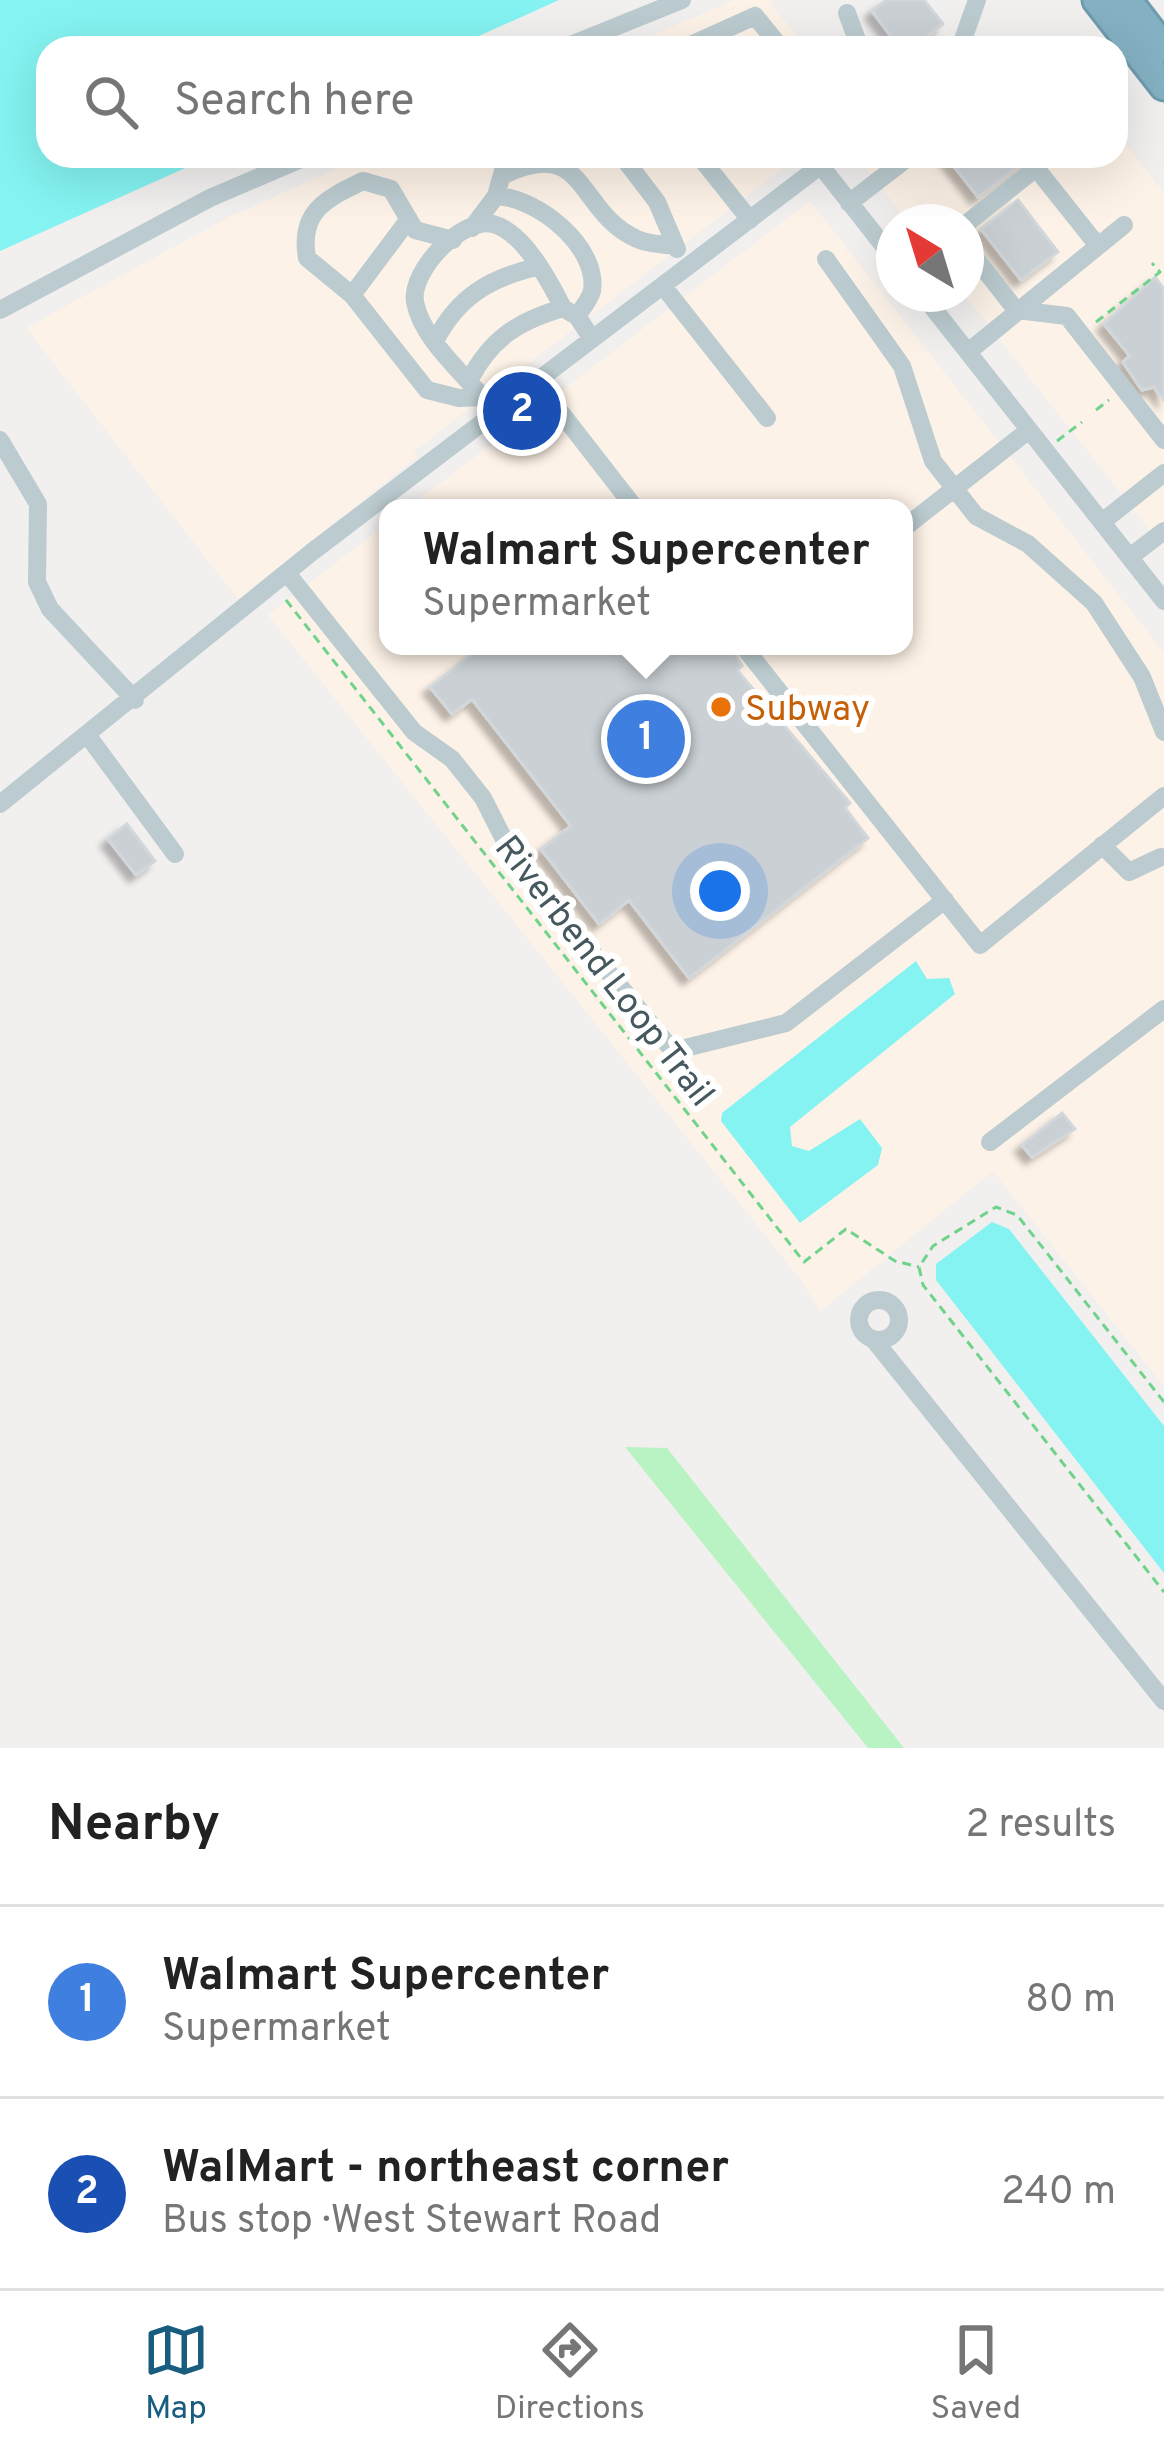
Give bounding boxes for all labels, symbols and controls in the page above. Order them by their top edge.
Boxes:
search box [36,36,1128,168]
icon: search [78,69,144,135]
text: Search here [174,74,414,131]
north arrow [876,204,984,312]
pin: 2 [483,366,561,456]
popup [379,499,913,655]
text: Walmart Supercenter [422,524,870,581]
text: Supermarket [422,581,651,630]
place label: Subway [745,688,870,734]
pin: 1 [607,694,685,784]
marker: Subway [708,694,734,720]
street label: Riverbend Loop Trail [483,828,723,1117]
your location [690,861,750,921]
text: Nearby [48,1794,220,1859]
text: 2 results [965,1802,1116,1851]
text: Walmart Supercenter [162,1949,609,2006]
text: 1 [79,1977,95,2026]
text: 80 m [1025,1977,1116,2026]
text: Supermarket [162,2006,391,2055]
text: WalMart - northeast corner [162,2141,729,2198]
text: 2 [75,2169,99,2218]
text: 240 m [1001,2169,1116,2218]
text: Bus stop · West Stewart Road [162,2198,661,2247]
tab: Map [143,2317,209,2431]
tab: Directions [495,2317,645,2431]
tab: Saved [930,2317,1021,2431]

